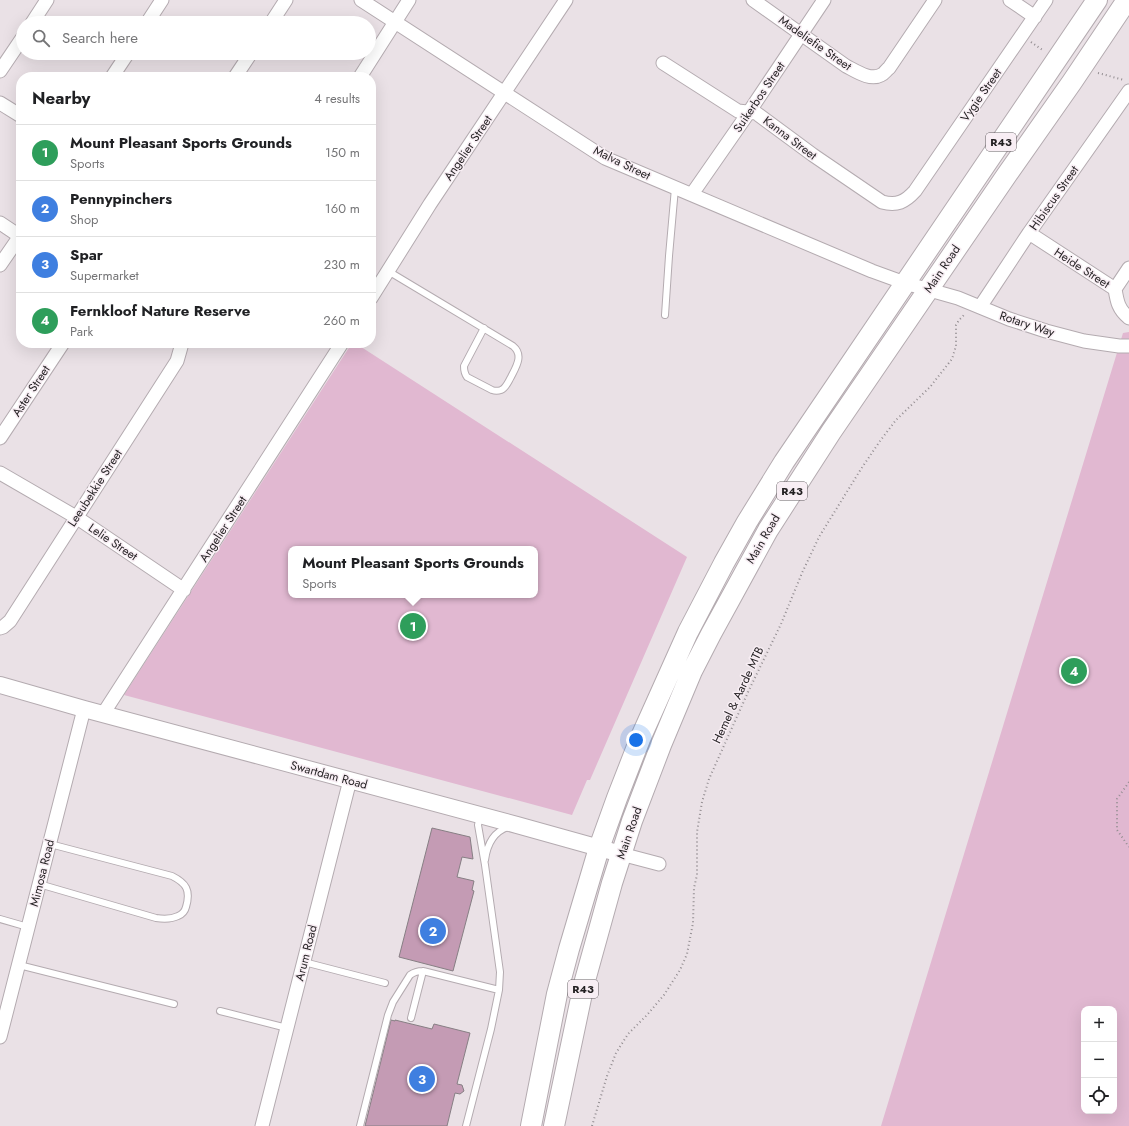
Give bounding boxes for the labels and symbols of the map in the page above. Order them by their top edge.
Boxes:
street label: Madeliefie Street [775,11,855,75]
street label: Suikerbos Street [729,58,789,136]
street label: Vygie Street [956,65,1006,125]
street label: Angelier Street [439,112,497,184]
street label: Kanna Street [759,112,821,164]
road number: R43 [986,133,1016,151]
street label: Malva Street [590,141,654,185]
street label: Hibiscus Street [1025,162,1083,234]
street label: Main Road [919,241,965,297]
street label: Heide Street [1051,243,1113,293]
street label: Rotary Way [997,307,1058,342]
street label: Aster Street [8,362,54,420]
street label: Leeubekkie Street [63,446,127,530]
road number: R43 [777,482,807,500]
street label: Angelier Street [195,492,251,566]
street label: Main Road [742,511,784,567]
street label: Lelie Street [85,519,141,565]
pin: 1 [400,611,426,641]
street label: Hemel & Aarde MTB [708,643,768,746]
pin: 4 [1061,656,1087,686]
your location [626,730,646,750]
street label: Swartdam Road [289,756,369,794]
street label: Main Road [612,804,646,862]
street label: Mimosa Road [25,837,59,909]
pin: 2 [420,916,446,946]
street label: Arum Road [290,923,322,983]
road number: R43 [568,980,598,998]
pin: 3 [409,1064,435,1094]

